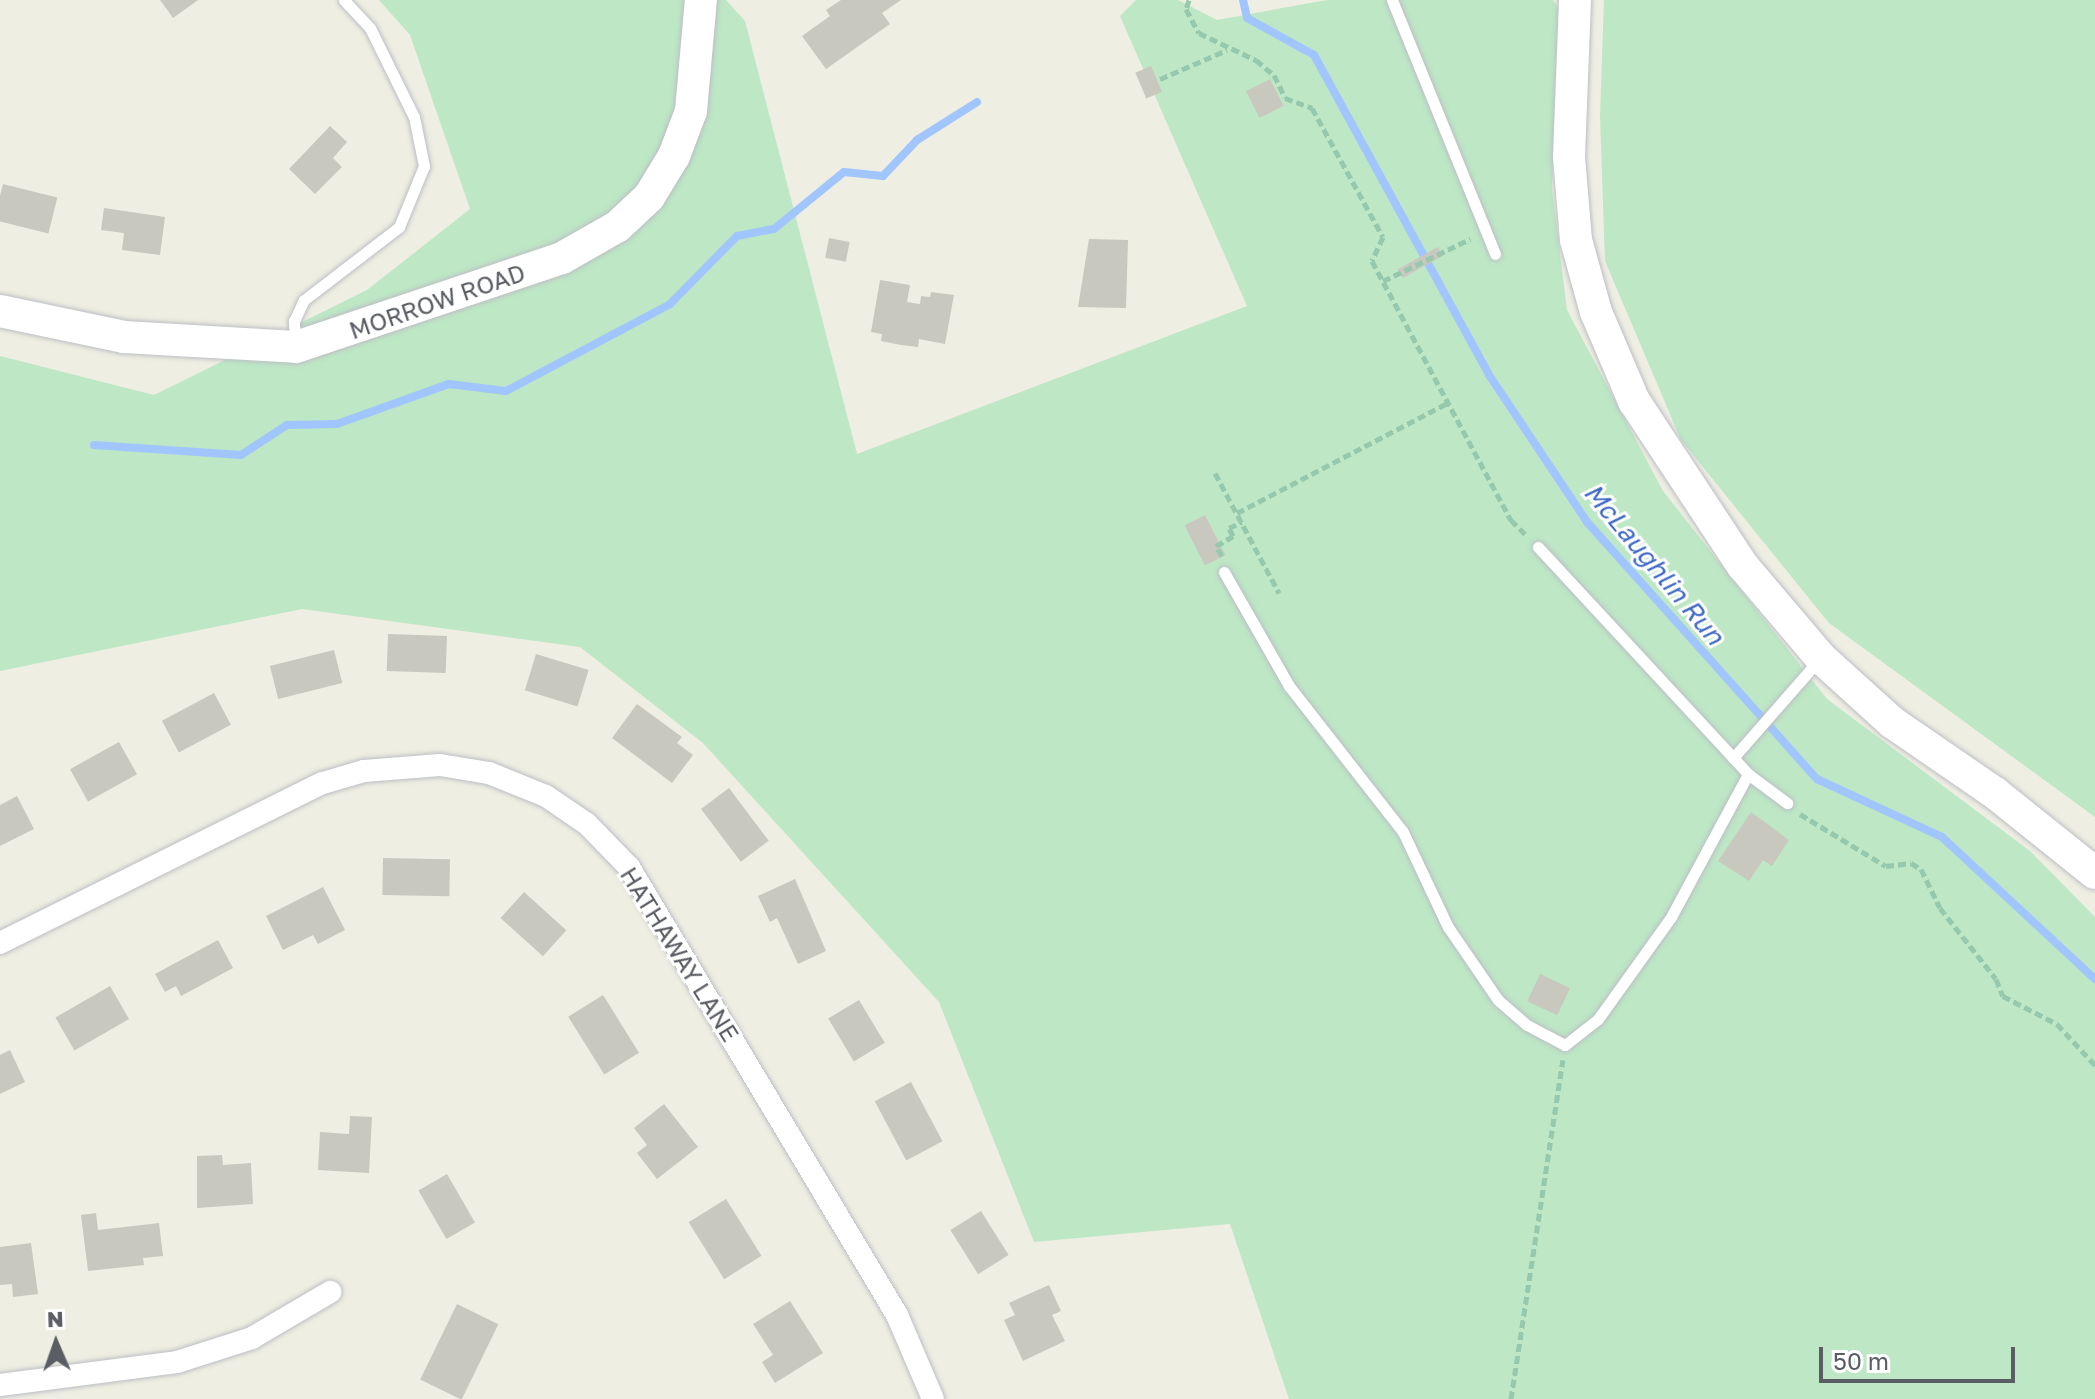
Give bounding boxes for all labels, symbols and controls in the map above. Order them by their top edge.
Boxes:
street label: MORROW ROAD [345,257,529,345]
water label: McLaughlin Run [1578,477,1730,651]
street label: HATHAWAY LANE [615,861,745,1047]
north arrow [16,1303,96,1383]
text: N [46,1305,64,1332]
scale bar [1823,1331,2019,1381]
text: 50 m [1833,1346,1889,1375]

